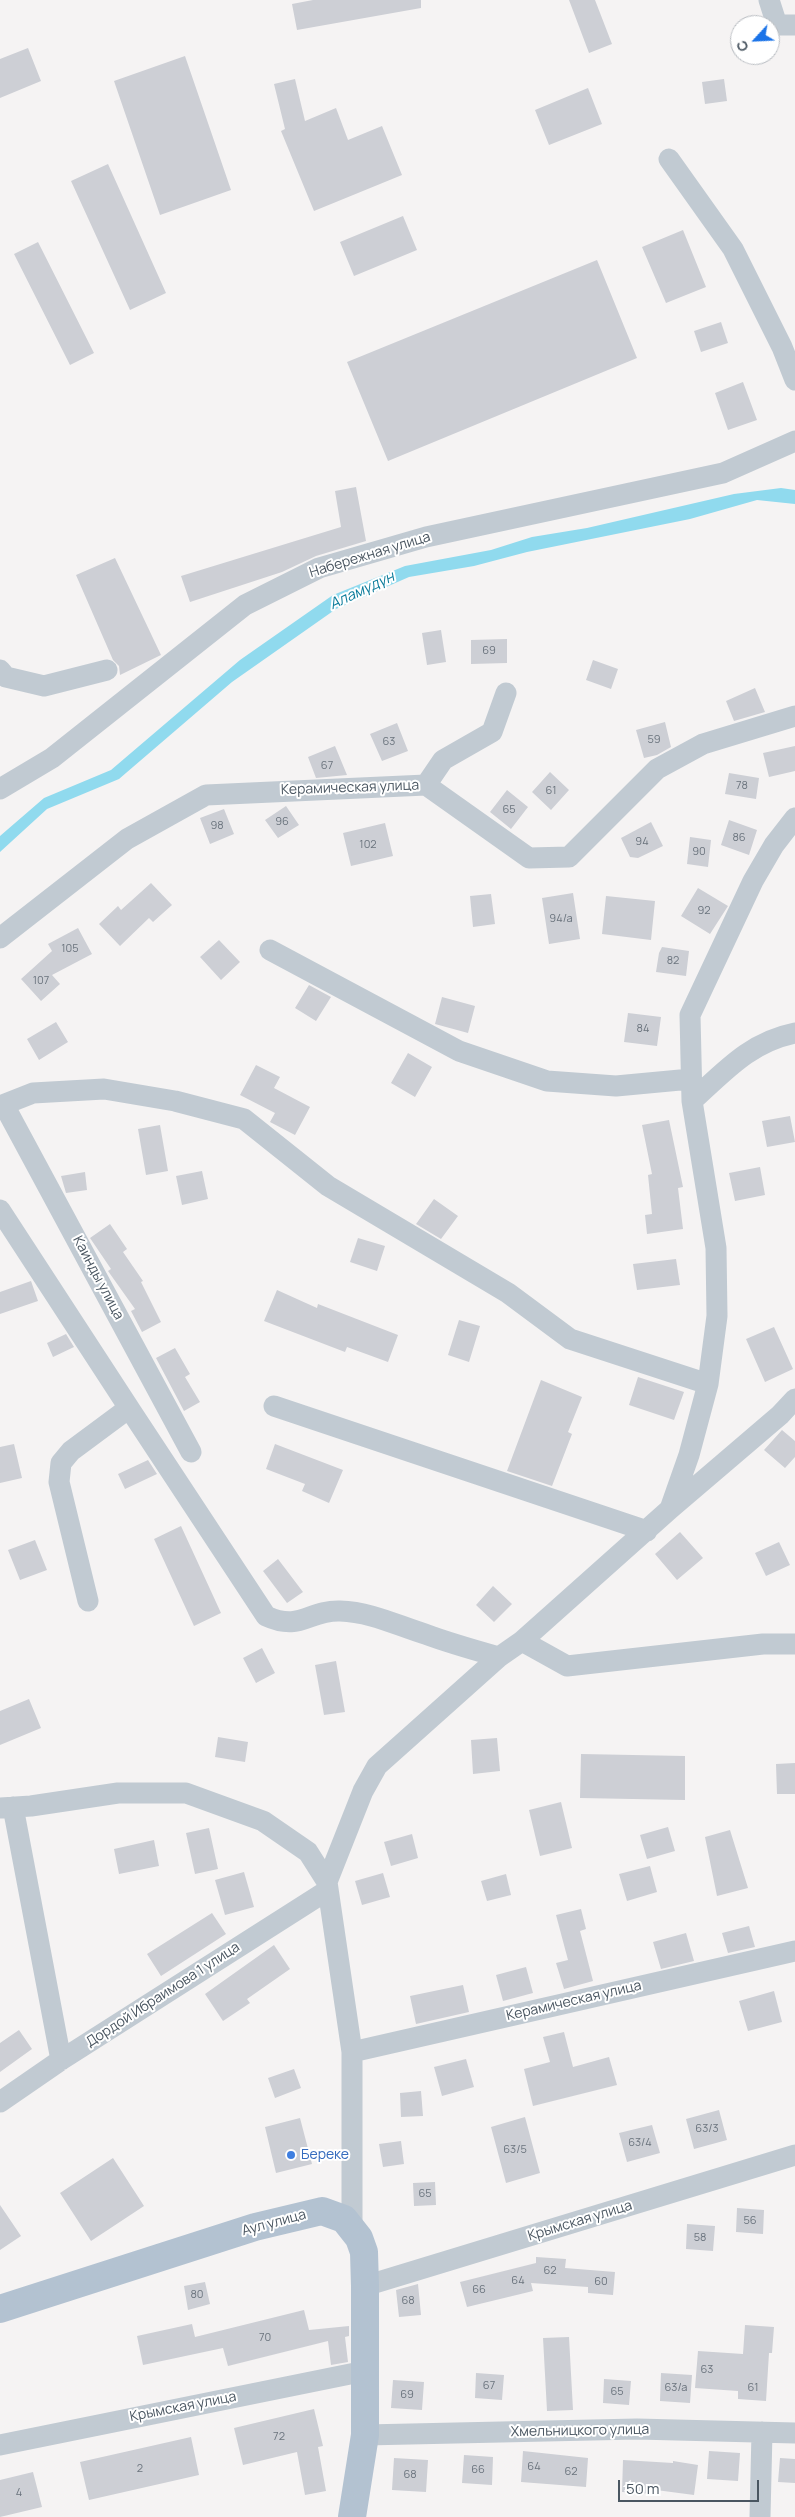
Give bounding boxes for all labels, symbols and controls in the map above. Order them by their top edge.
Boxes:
north arrow [730,15,780,65]
text: С [731,37,753,55]
street label: Набережная улица [307,529,433,581]
water label: Аламүдүн [327,568,397,614]
house number: 69 [482,644,496,658]
house number: 59 [647,733,661,747]
house number: 63 [383,735,395,749]
house number: 67 [321,759,333,773]
street label: Керамическая улица [281,777,419,799]
house number: 78 [736,779,748,793]
house number: 61 [546,784,556,798]
house number: 65 [502,803,516,817]
house number: 96 [275,815,289,829]
house number: 98 [210,819,224,833]
house number: 86 [732,831,746,845]
house number: 94 [635,835,649,849]
house number: 102 [359,838,377,852]
house number: 90 [692,845,706,859]
house number: 92 [697,904,711,918]
house number: 94/а [549,912,573,926]
house number: 105 [61,942,79,956]
house number: 82 [667,954,679,968]
house number: 107 [33,974,49,988]
house number: 84 [637,1022,649,1036]
street label: Каинды улица [69,1233,127,1323]
street label: Дордой Ибраимова 1 улица [83,1939,243,2051]
street label: Керамическая улица [505,1977,643,2025]
house number: 63/3 [695,2122,719,2136]
house number: 63/4 [628,2136,652,2150]
house number: 63/5 [503,2143,527,2157]
place label: Береке [301,2147,349,2163]
marker: Береке [285,2149,297,2161]
house number: 65 [418,2187,432,2201]
street label: Крымская улица [526,2197,634,2245]
street label: Аул улица [240,2206,308,2240]
house number: 56 [743,2214,757,2228]
house number: 58 [694,2231,706,2245]
house number: 62 [543,2264,557,2278]
house number: 64 [511,2274,525,2288]
house number: 60 [594,2275,608,2289]
house number: 66 [472,2283,486,2297]
house number: 80 [190,2288,204,2302]
house number: 68 [401,2294,415,2308]
house number: 70 [259,2331,271,2345]
house number: 63 [701,2363,713,2377]
house number: 67 [483,2379,495,2393]
house number: 63/а [665,2381,687,2395]
house number: 61 [748,2381,758,2395]
house number: 65 [610,2385,624,2399]
street label: Крымская улица [128,2388,238,2426]
house number: 69 [400,2388,414,2402]
street label: Хмельницкого улица [511,2421,649,2441]
house number: 72 [273,2430,285,2444]
house number: 64 [527,2460,541,2474]
house number: 2 [137,2462,143,2476]
house number: 66 [471,2463,485,2477]
house number: 62 [564,2465,578,2479]
house number: 68 [403,2468,417,2482]
scale bar [620,2470,761,2502]
text: 50 m [626,2478,660,2499]
house number: 4 [16,2486,22,2500]

